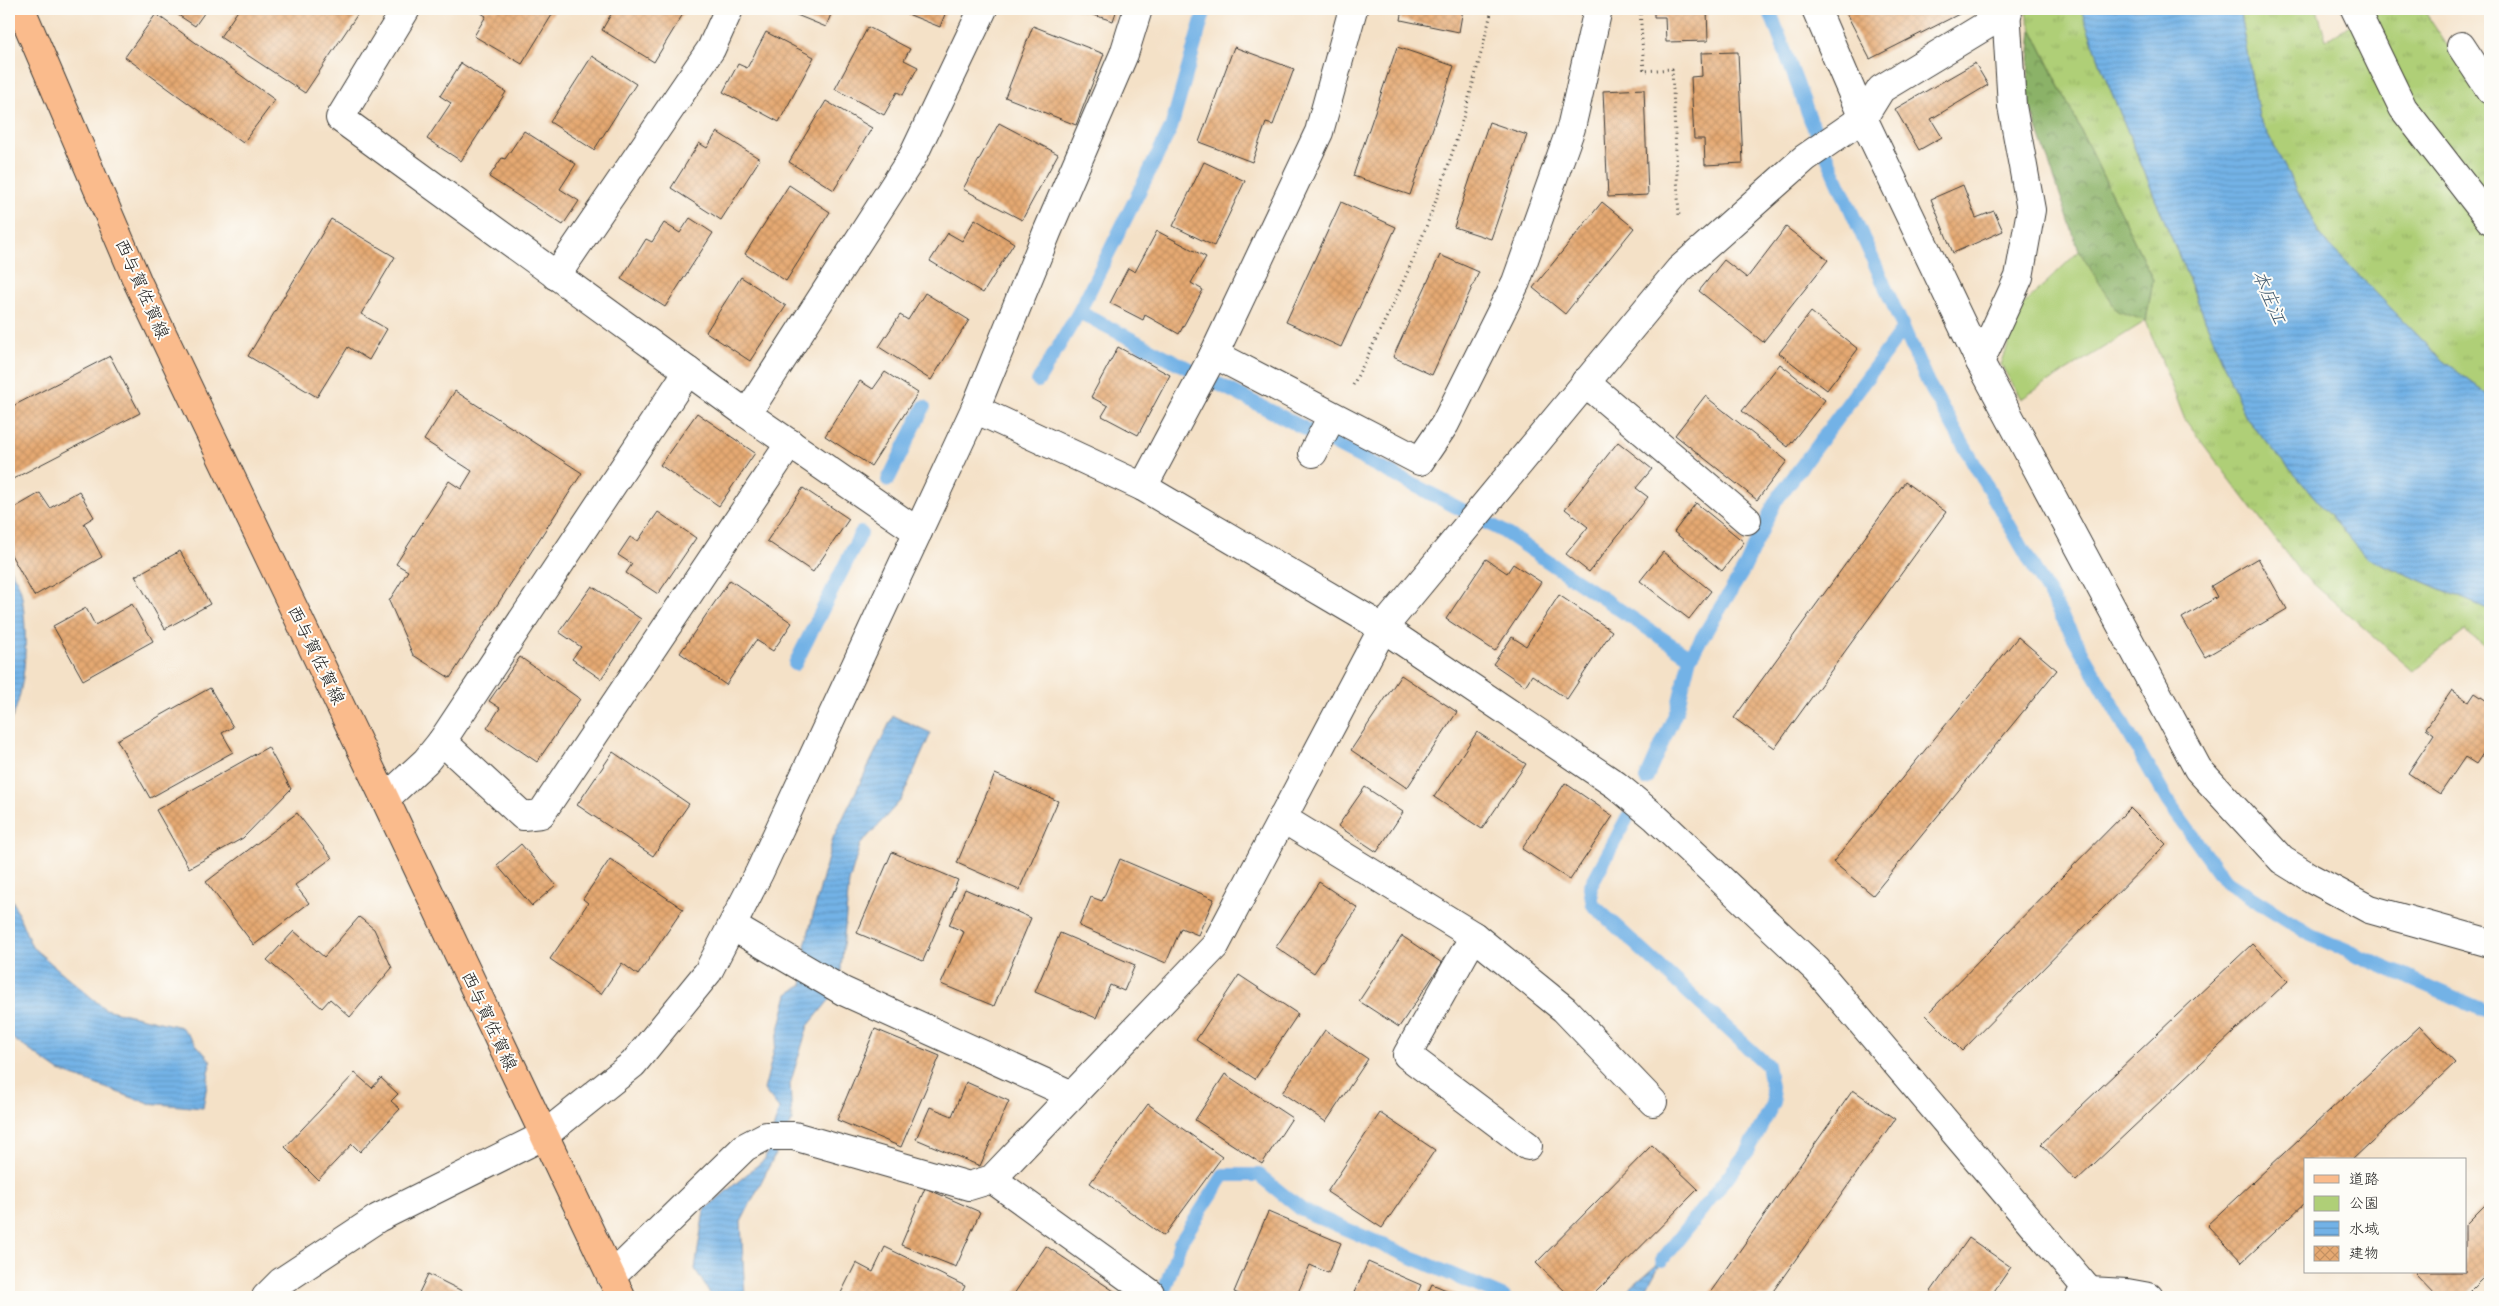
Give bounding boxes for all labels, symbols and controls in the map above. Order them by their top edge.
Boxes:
street label: 西与賀佐賀線 [110,235,174,343]
water label: 本庄江 [2247,266,2292,329]
street label: 西与賀佐賀線 [282,601,350,709]
street label: 西与賀佐賀線 [456,967,522,1075]
legend [2304,1158,2466,1274]
text: 道路 [2349,1170,2379,1189]
text: 公園 [2349,1194,2379,1213]
text: 水域 [2349,1220,2379,1239]
text: 建物 [2349,1244,2379,1263]

